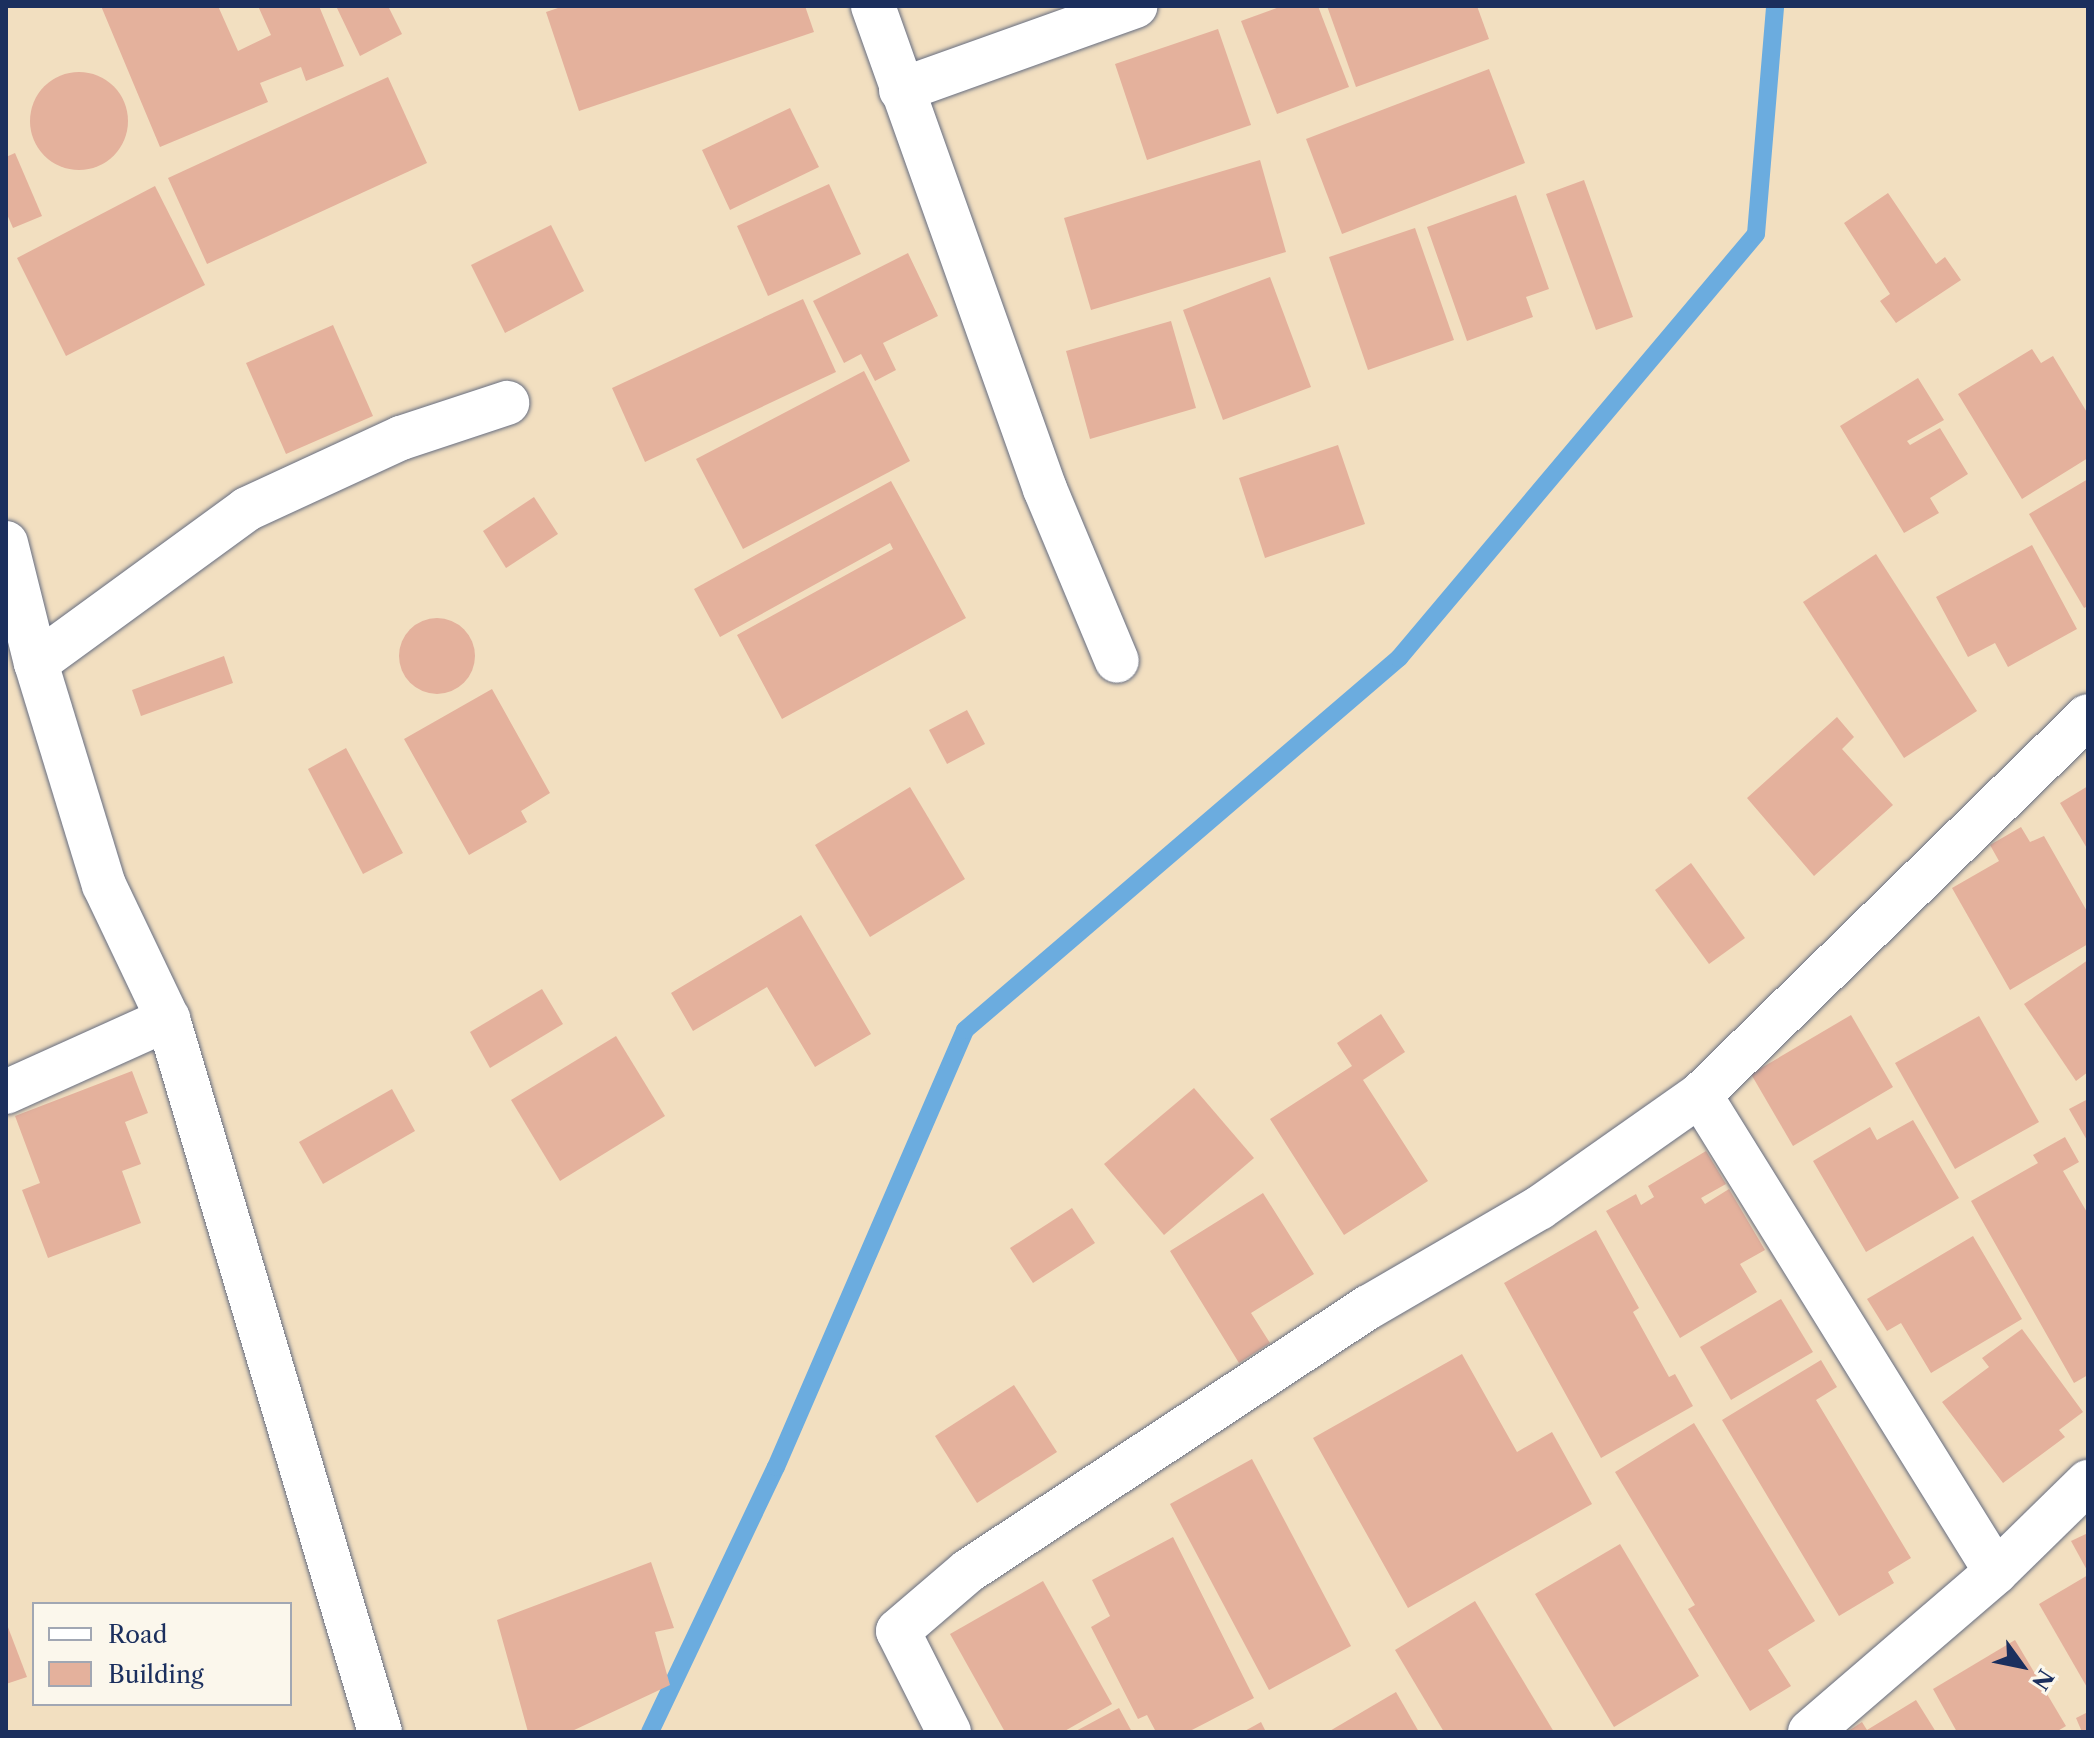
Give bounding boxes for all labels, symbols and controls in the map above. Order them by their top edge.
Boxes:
legend [32,1602,292,1706]
text: Road [108,1620,167,1649]
north arrow [1982,1626,2062,1706]
text: Building [108,1660,204,1689]
text: N [2026,1664,2059,1695]

